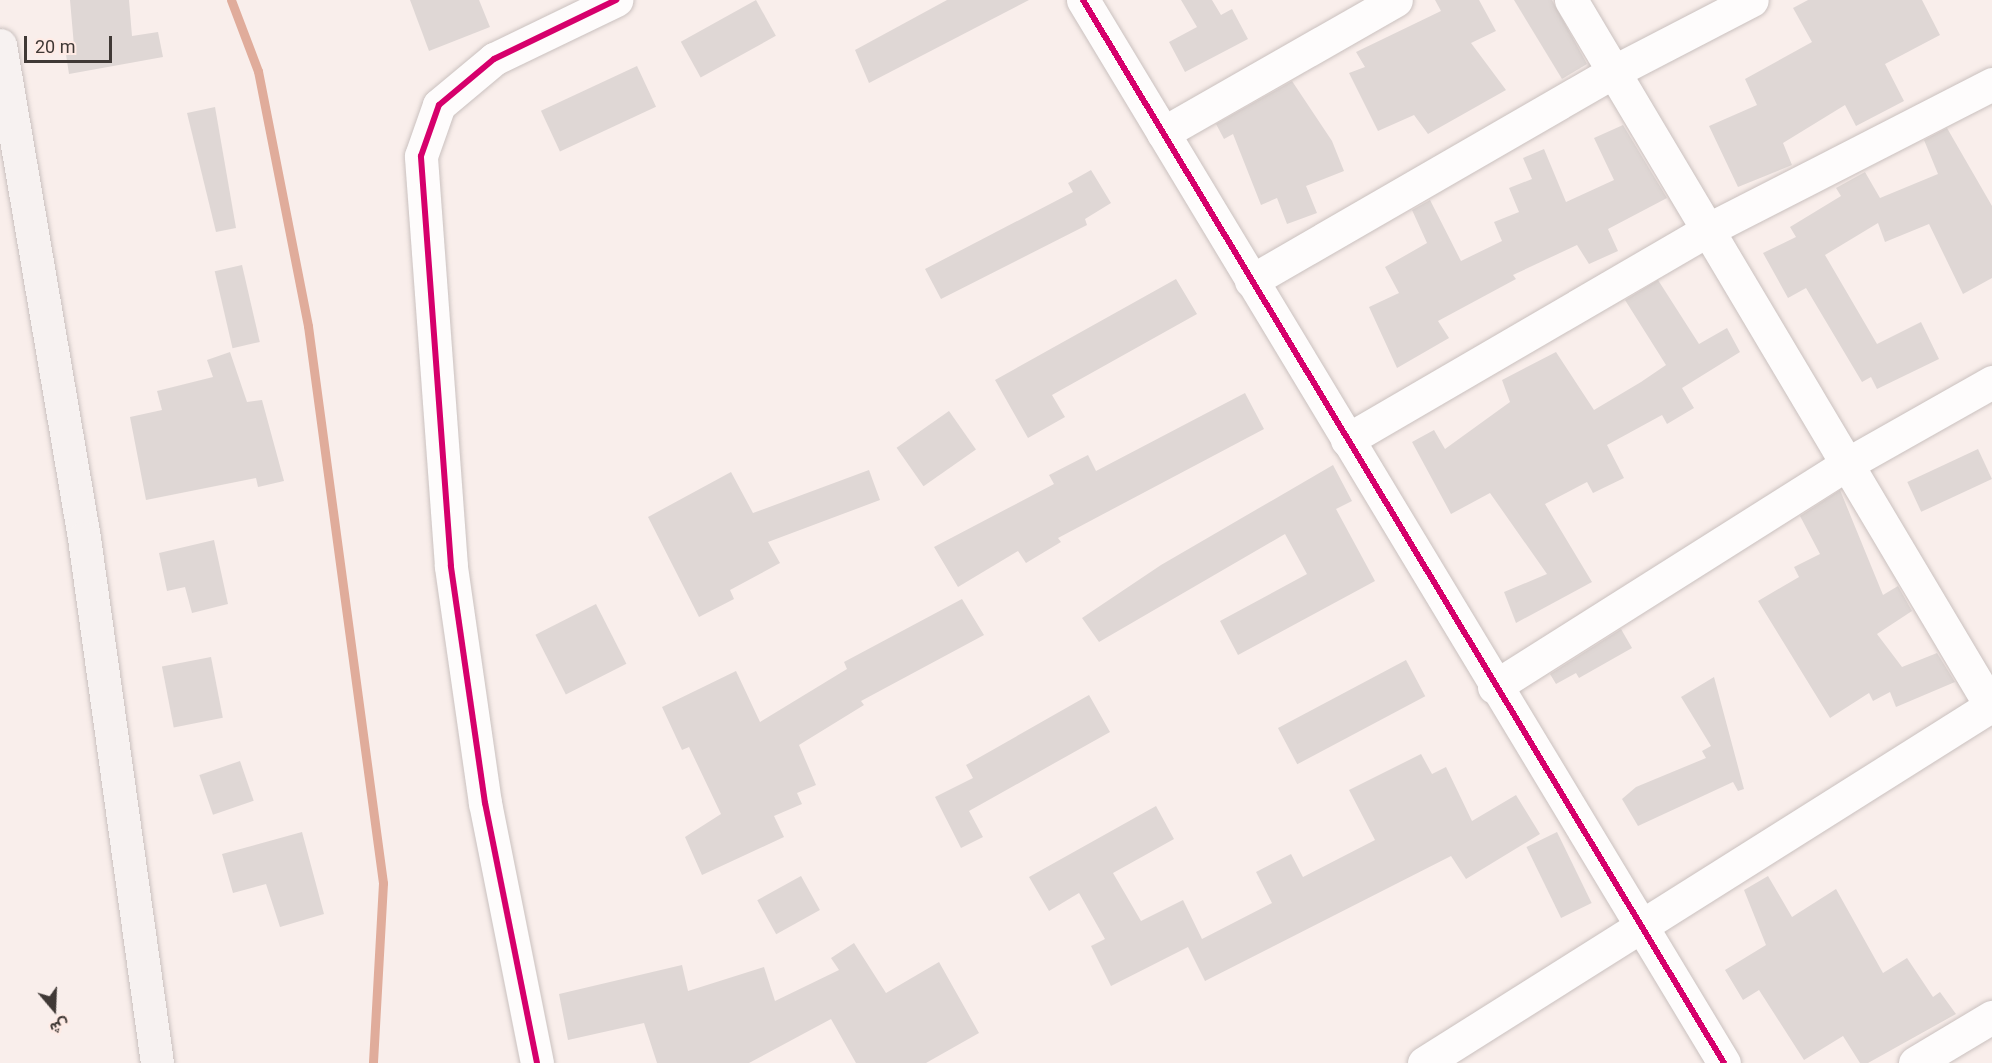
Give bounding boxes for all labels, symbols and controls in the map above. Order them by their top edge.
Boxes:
scale bar [27,24,116,62]
text: 20 m [35,36,75,57]
north arrow [24,979,84,1039]
text: ش [48,1014,72,1039]

